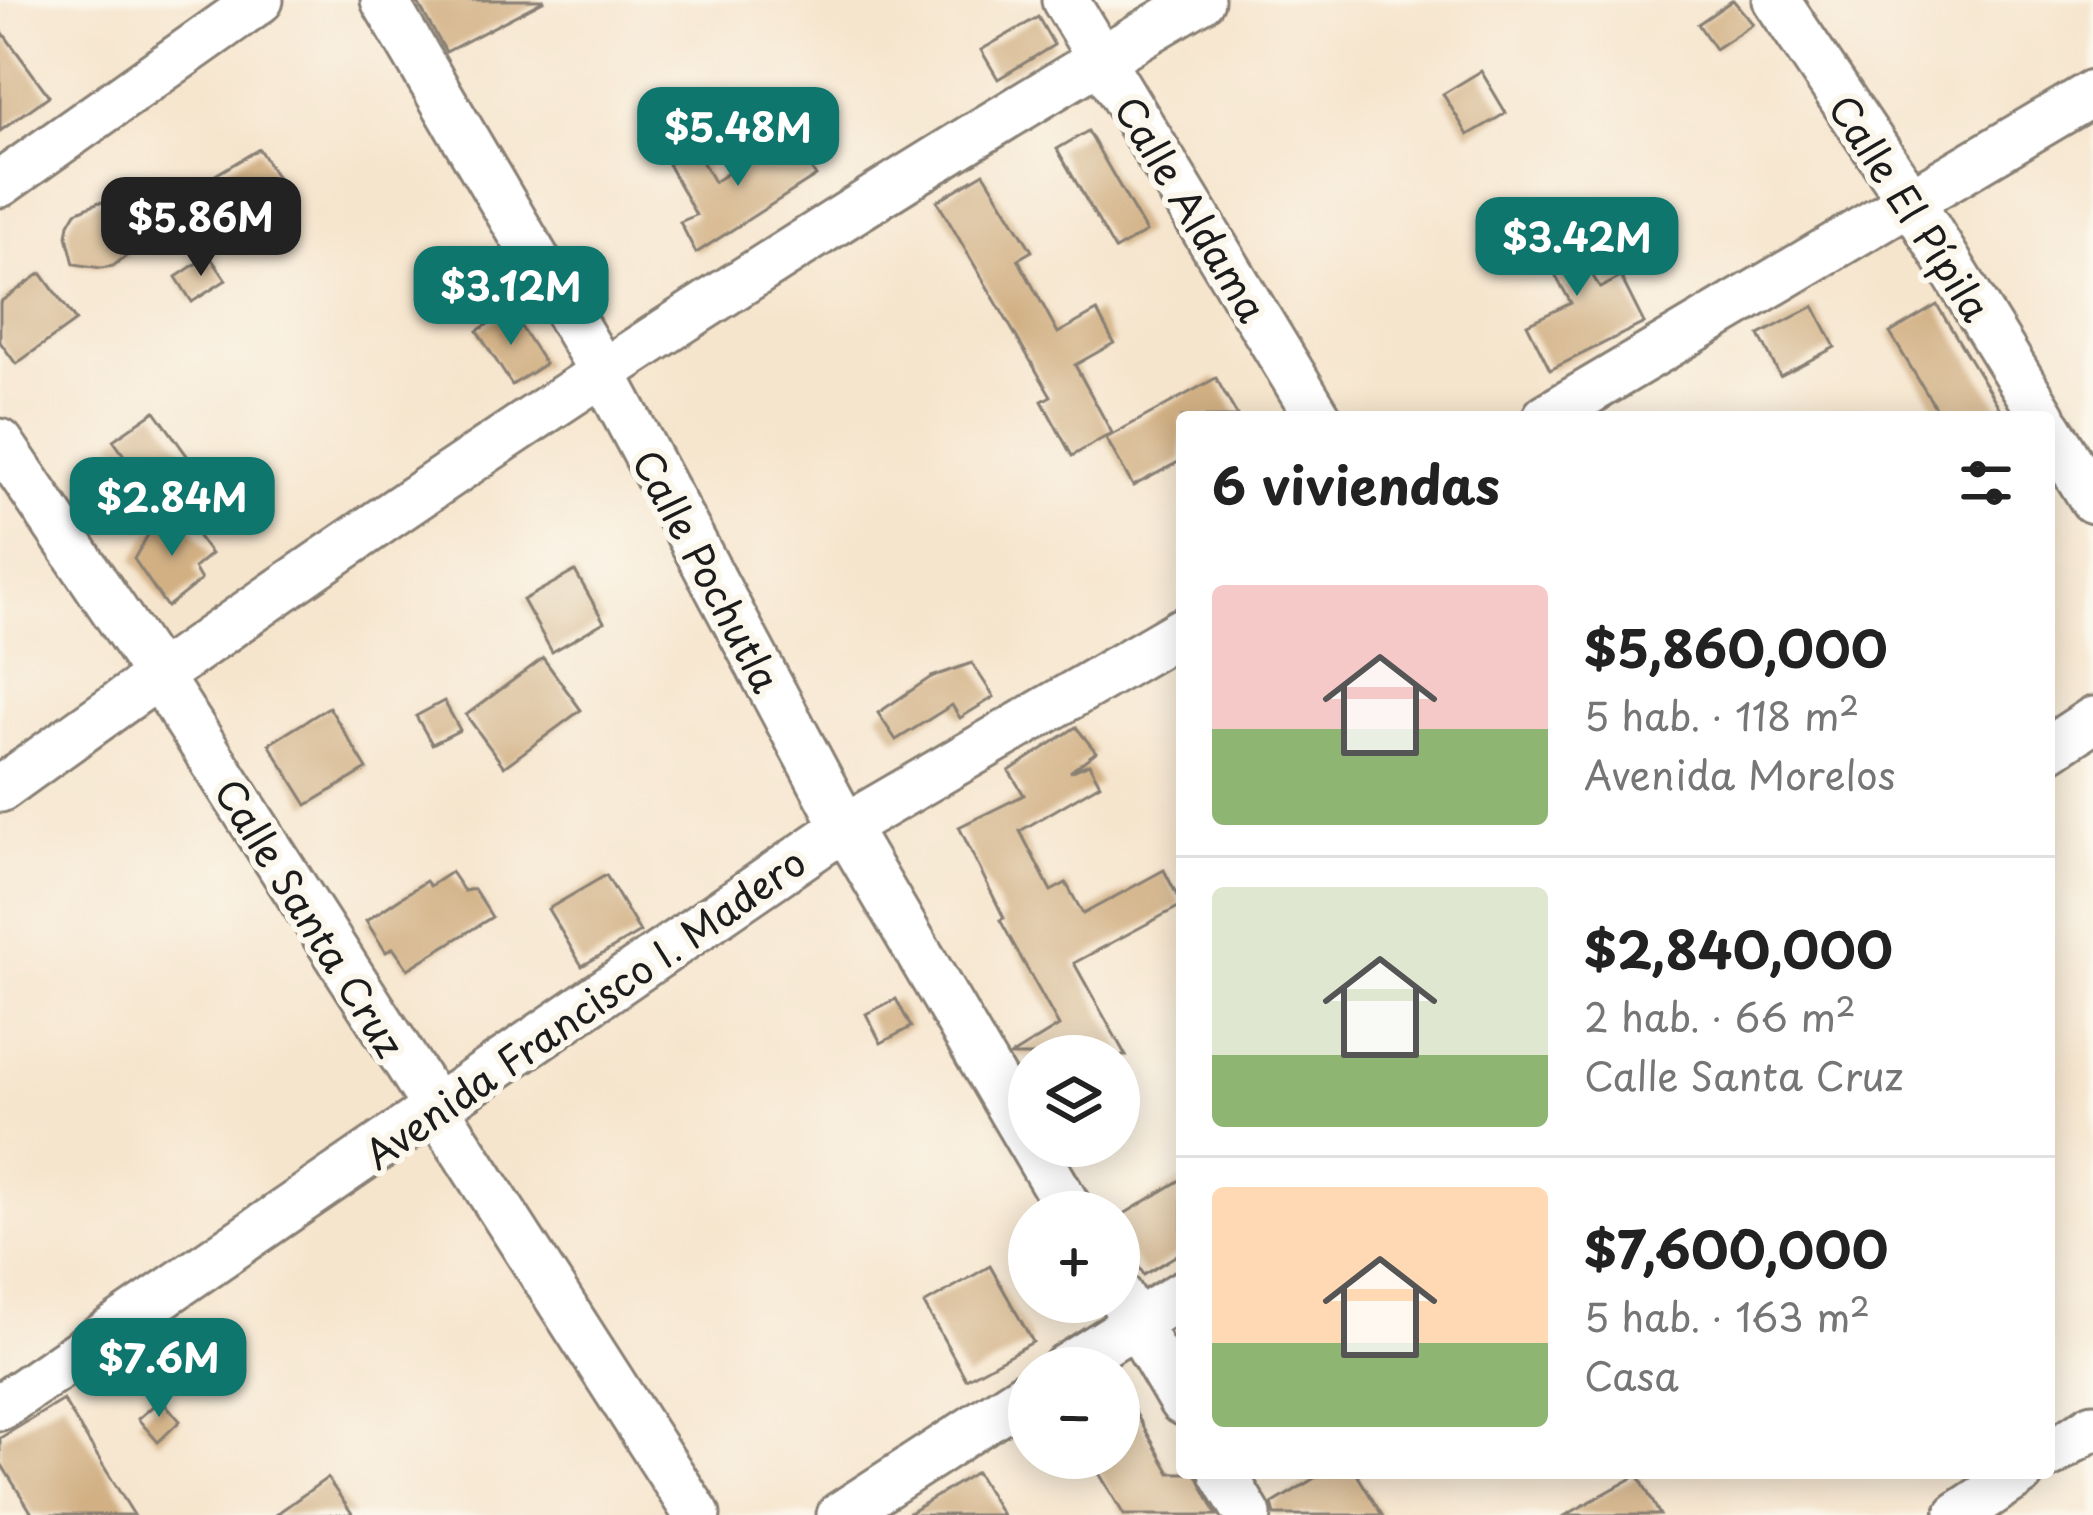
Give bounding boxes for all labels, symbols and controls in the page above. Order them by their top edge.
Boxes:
street label: Calle El Pípila [1816,82,2007,332]
street label: Calle Aldama [1101,84,1283,333]
pin: $5.48M [640,87,836,189]
text: $5.48M [664,96,812,155]
pin: $5.86M [103,177,299,279]
text: $5.86M [128,186,274,245]
pin: $3.42M [1479,197,1675,299]
text: $3.42M [1502,206,1652,265]
pin: $3.12M [413,246,609,348]
text: $3.12M [441,255,581,314]
street label: Calle Pochutla [619,438,797,702]
text: 6 viviendas [1212,445,1500,522]
icon: filters [1953,450,2019,516]
pin: $2.84M [74,457,270,559]
text: $2.84M [97,466,247,525]
text: $5,860,000 [1584,608,1888,685]
icon: home [1308,633,1452,777]
text: 5 hab. · 118 m² [1584,685,1859,744]
text: Avenida Morelos [1584,744,1896,803]
street label: Calle Santa Cruz [201,766,421,1068]
street label: Avenida Francisco I. Madero [351,832,817,1182]
text: $2,840,000 [1584,909,1893,986]
icon: home [1308,935,1452,1079]
text: 2 hab. · 66 m² [1584,986,1856,1045]
map controls [1008,1035,1140,1479]
button: layers [1008,1035,1140,1167]
text: Calle Santa Cruz [1584,1045,1903,1104]
button: + [1008,1191,1140,1323]
text: $7,600,000 [1584,1209,1888,1286]
icon: home [1308,1235,1452,1379]
text: 5 hab. · 163 m² [1584,1286,1870,1345]
pin: $7.6M [75,1318,243,1420]
text: $7.6M [98,1327,220,1386]
text: Casa [1584,1345,1679,1404]
button: − [1008,1347,1140,1479]

